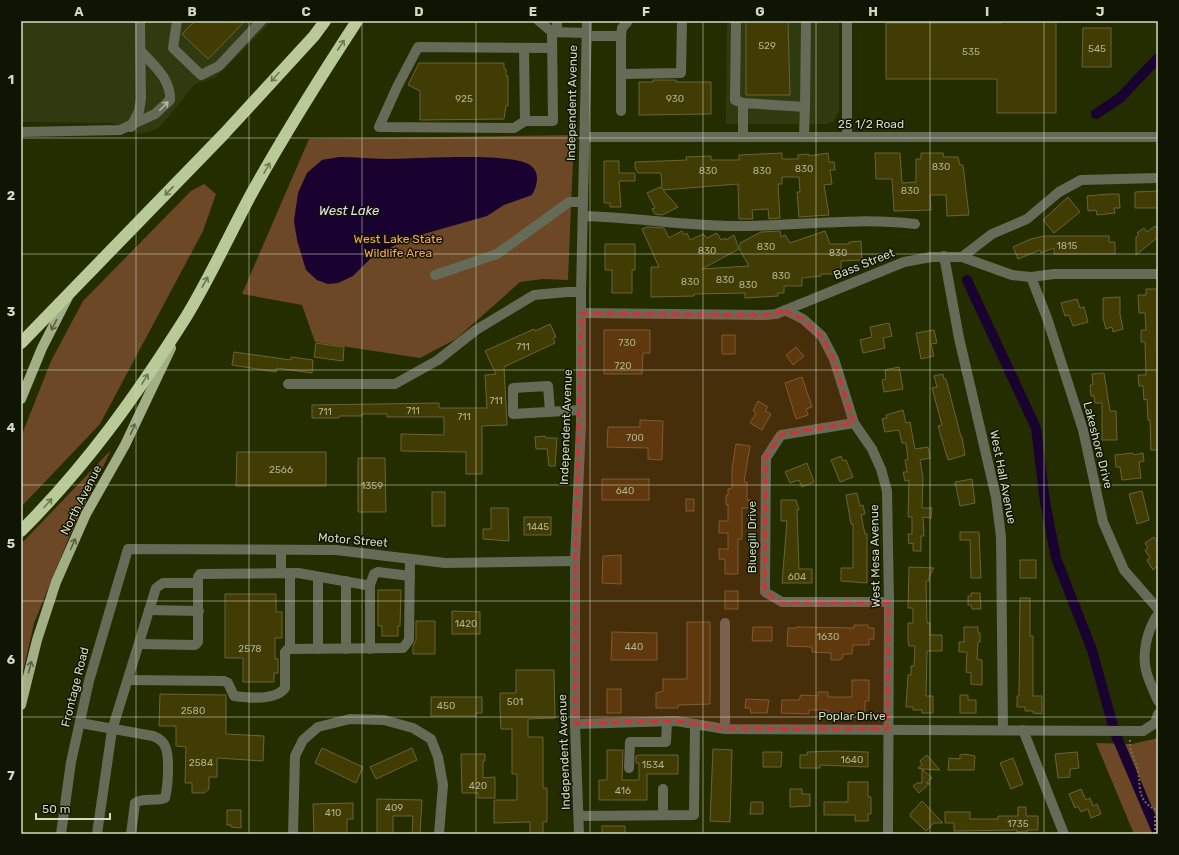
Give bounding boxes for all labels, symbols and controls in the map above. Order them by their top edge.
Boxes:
text: A [74,4,84,19]
text: B [187,4,197,19]
text: C [301,4,311,19]
text: D [414,4,424,19]
text: E [529,4,537,19]
text: F [642,4,650,19]
text: G [755,4,765,19]
text: H [868,4,878,19]
text: I [985,4,989,19]
text: J [1096,4,1104,19]
one-way arrow [338,39,346,51]
house number: 529 [758,40,776,52]
house number: 545 [1088,43,1106,55]
street label: Independent Avenue [564,45,580,161]
house number: 535 [962,46,980,58]
text: 1 [8,72,14,87]
one-way arrow [271,72,280,83]
house number: 925 [455,93,473,105]
house number: 930 [666,93,684,105]
one-way arrow [159,102,169,111]
street label: 25 1/2 Road [838,117,904,131]
house number: 830 [932,161,950,173]
one-way arrow [263,162,271,174]
house number: 830 [795,163,813,175]
house number: 830 [699,165,717,177]
house number: 830 [753,165,771,177]
one-way arrow [165,185,174,195]
house number: 830 [901,185,919,197]
text: 2 [7,188,15,203]
water label: West Lake [319,203,379,218]
park label: West Lake State Wildlife Area [354,232,443,260]
house number: 1815 [1057,240,1077,252]
house number: 830 [757,241,775,253]
house number: 830 [698,245,716,257]
street label: Bass Street [831,245,897,283]
house number: 830 [829,247,847,259]
house number: 830 [772,270,790,282]
house number: 830 [716,274,734,286]
one-way arrow [202,276,209,288]
house number: 830 [681,276,699,288]
house number: 830 [739,279,757,291]
text: 3 [7,304,16,319]
one-way arrow [50,319,57,331]
house number: 730 [618,337,636,349]
house number: 711 [516,341,530,353]
house number: 720 [614,360,632,372]
street label: Independent Avenue [557,369,575,485]
one-way arrow [141,373,149,385]
house number: 711 [489,395,503,407]
street label: Lakeshore Drive [1080,400,1116,490]
house number: 711 [406,405,420,417]
house number: 711 [318,406,332,418]
house number: 711 [457,411,471,423]
text: 4 [7,420,16,435]
one-way arrow [130,423,137,435]
street label: West Hall Avenue [987,429,1019,525]
house number: 700 [626,432,644,444]
street label: North Avenue [57,463,105,537]
house number: 2566 [269,464,293,476]
house number: 1359 [361,480,383,492]
house number: 640 [616,485,634,497]
one-way arrow [43,499,52,509]
street label: Bluegill Drive [745,500,759,573]
street label: West Mesa Avenue [867,504,883,608]
house number: 1445 [527,521,549,533]
street label: Motor Street [318,530,389,550]
text: 5 [7,536,15,551]
one-way arrow [69,539,77,551]
house number: 604 [788,571,806,583]
house number: 1420 [455,618,477,630]
house number: 1630 [817,631,839,643]
house number: 440 [625,641,643,653]
house number: 2578 [238,643,262,655]
street label: Frontage Road [58,646,92,728]
text: 6 [7,652,16,667]
one-way arrow [27,660,34,673]
street label: Independent Avenue [555,694,573,810]
house number: 501 [507,696,523,708]
house number: 450 [437,700,455,712]
house number: 2580 [181,705,205,717]
street label: Poplar Drive [818,709,886,723]
house number: 1640 [841,754,863,766]
house number: 2584 [189,757,213,769]
house number: 1534 [642,759,664,771]
text: 7 [7,768,15,783]
house number: 420 [469,780,487,792]
house number: 416 [615,785,631,797]
scale bar [36,795,110,821]
text: 50 m [42,802,70,816]
house number: 409 [385,802,403,814]
house number: 410 [325,807,341,819]
house number: 1735 [1007,818,1029,830]

